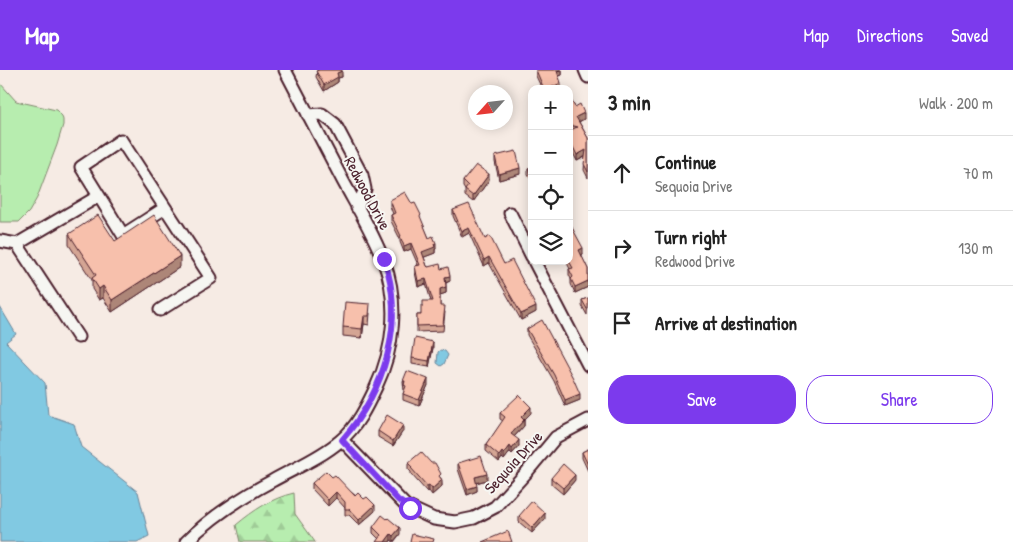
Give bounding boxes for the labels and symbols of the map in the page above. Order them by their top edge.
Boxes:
north arrow [468,85,513,130]
street label: Redwood Drive [339,152,397,234]
route end [373,248,396,271]
street label: Sequoia Drive [479,425,548,498]
route start [399,497,422,520]

